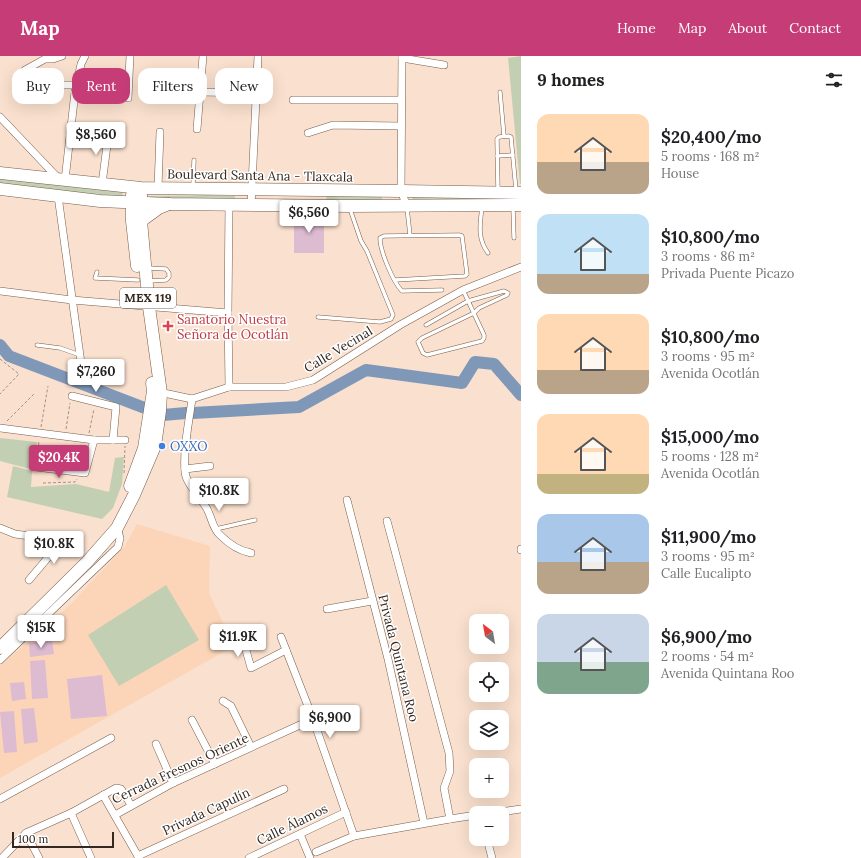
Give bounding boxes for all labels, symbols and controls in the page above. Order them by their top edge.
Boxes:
text: Map [20,16,60,40]
text: Home [617,19,656,37]
text: Map [678,19,706,37]
text: About [728,19,767,37]
text: Contact [789,19,841,37]
chip: Buy [12,68,64,104]
chip: Rent [72,68,130,104]
chip: Filters [138,68,207,104]
chip: New [215,68,273,104]
text: 9 homes [537,69,604,91]
icon: filters [823,69,845,91]
pin: $8,560 [63,122,129,156]
text: $8,560 [75,126,117,143]
text: $20,400/mo [661,126,761,148]
icon: home [569,130,617,178]
text: 5 rooms · 168 m² [661,148,760,165]
street label: Boulevard Santa Ana - Tlaxcala [167,165,353,186]
text: House [661,165,699,182]
pin: $6,560 [276,200,342,234]
text: $6,560 [288,204,330,221]
text: $10,800/mo [661,226,760,248]
icon: home [569,230,617,278]
text: 3 rooms · 86 m² [661,248,755,265]
text: Privada Puente Picazo [661,265,794,282]
road number: MEX 119 [120,288,176,308]
place label: Sanatorio Nuestra Señora de Ocotlán [177,311,289,343]
marker: Sanatorio Nuestra Señora de Ocotlán [162,320,174,332]
street label: Calle Vecinal [301,322,376,377]
text: $10,800/mo [661,326,760,348]
icon: home [569,330,617,378]
text: 3 rooms · 95 m² [661,348,755,365]
pin: $7,260 [63,359,129,393]
text: $7,260 [77,363,115,380]
text: Avenida Ocotlán [661,365,760,382]
text: $15,000/mo [661,426,759,448]
icon: home [569,430,617,478]
place label: OXXO [170,438,208,455]
marker: OXXO [157,441,167,451]
pin: $20.4K [26,445,92,479]
text: 5 rooms · 128 m² [661,448,759,465]
text: $20.4K [38,449,80,466]
text: Avenida Ocotlán [661,465,760,482]
pin: $10.8K [186,478,252,512]
text: $10.8K [199,482,239,499]
text: $11,900/mo [661,526,756,548]
icon: home [569,530,617,578]
pin: $10.8K [21,531,87,565]
text: $10.8K [34,535,74,552]
text: 3 rooms · 95 m² [661,548,755,565]
text: Calle Eucalipto [661,565,751,582]
street label: Privada Quintana Roo [374,593,423,724]
north arrow [469,614,509,654]
map controls [469,614,509,846]
pin: $15K [17,615,65,649]
text: $15K [26,619,56,636]
pin: $11.9K [205,624,271,658]
text: $6,900/mo [661,626,752,648]
text: $11.9K [219,628,257,645]
icon: home [569,630,617,678]
text: 2 rooms · 54 m² [661,648,754,665]
button: locate [469,662,509,702]
text: Avenida Quintana Roo [661,665,794,682]
pin: $6,900 [297,705,363,739]
text: $6,900 [309,709,351,726]
button: layers [469,710,509,750]
street label: Cerrada Fresnos Oriente [109,729,251,808]
button: + [469,758,509,798]
street label: Privada Capulín [160,784,253,839]
street label: Calle Álamos [254,800,331,849]
button: − [469,806,509,846]
scale bar [12,830,114,849]
text: 100 m [18,832,48,846]

